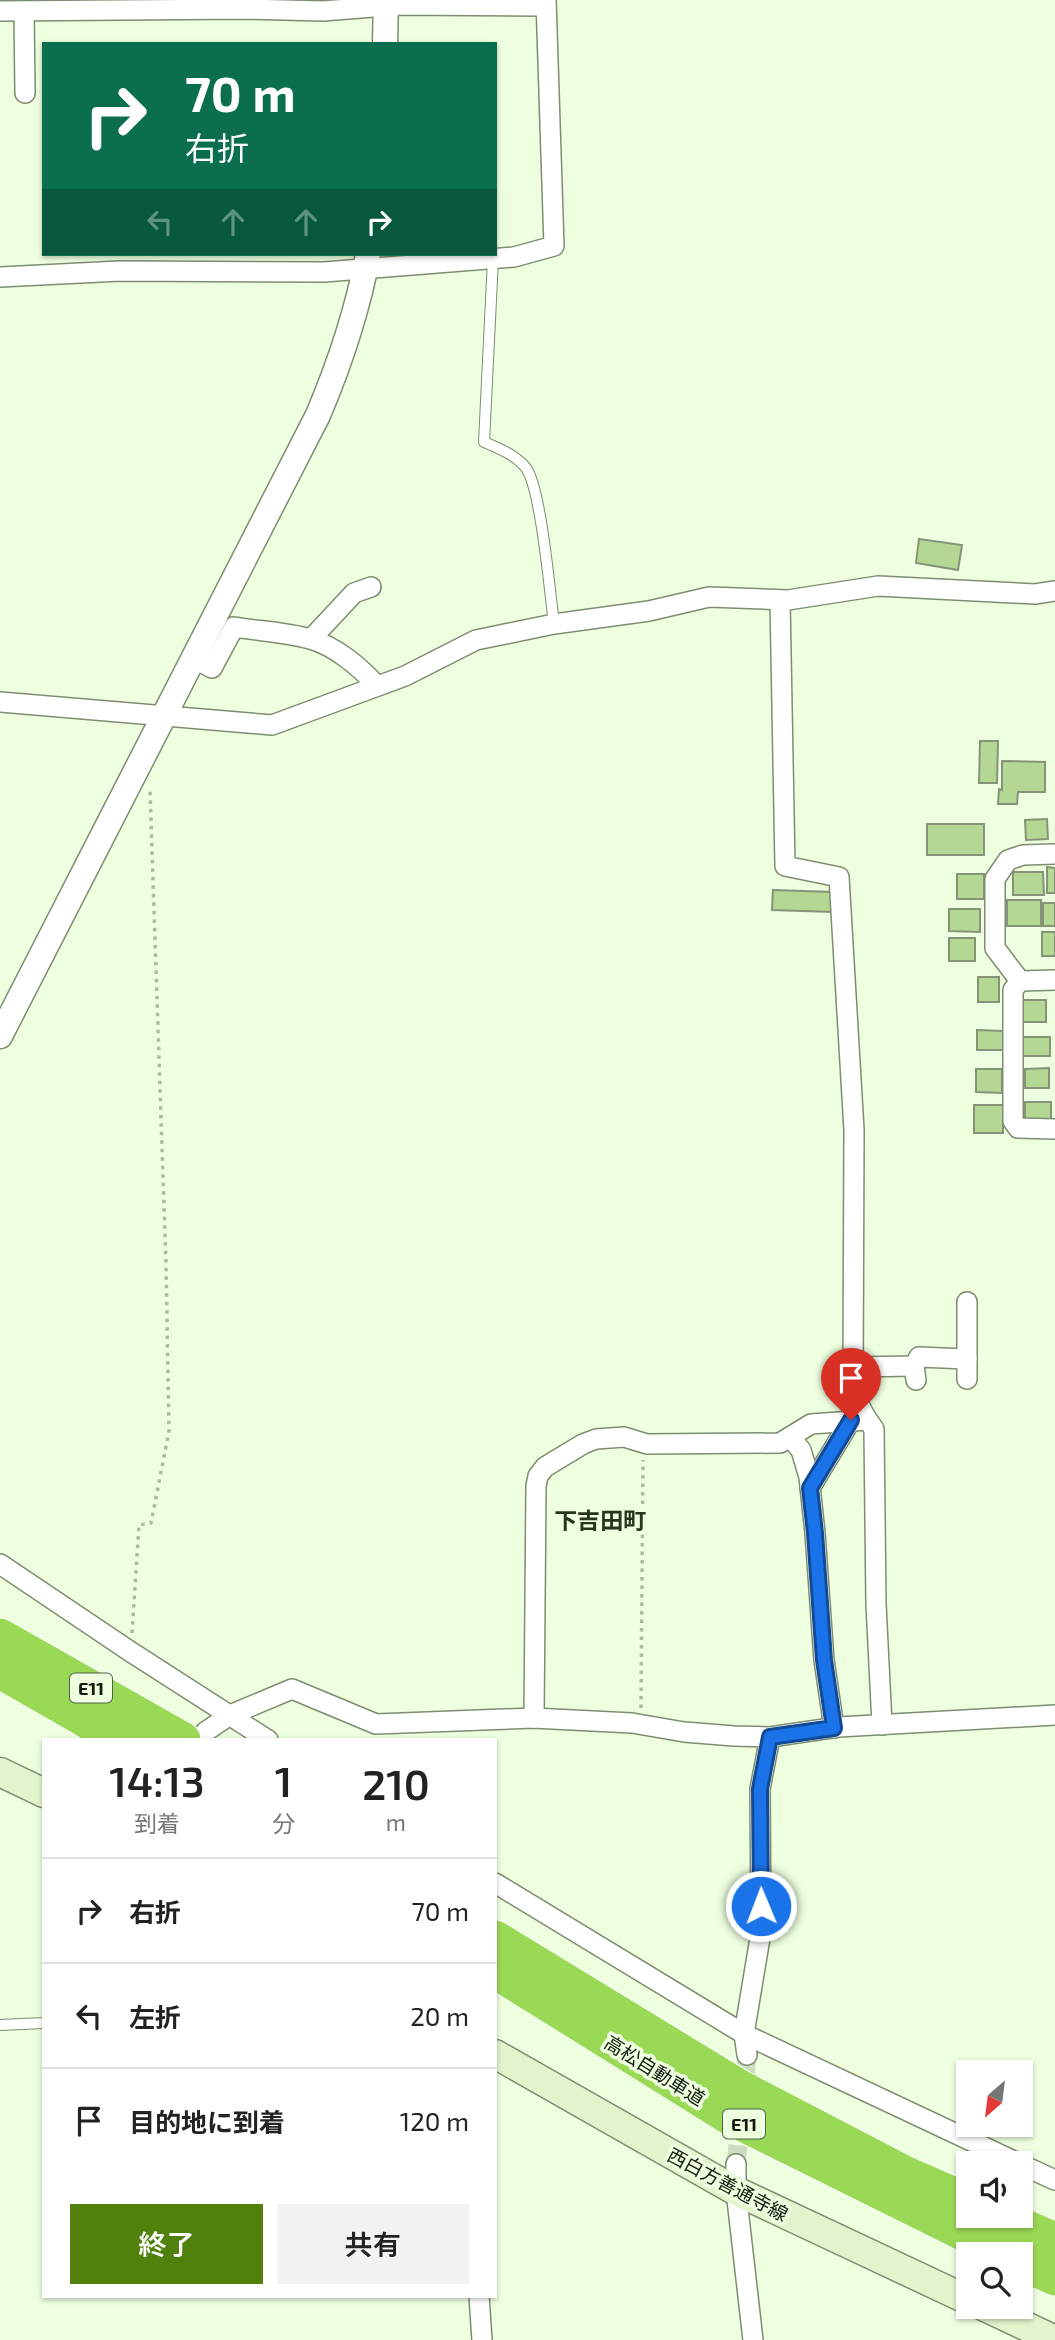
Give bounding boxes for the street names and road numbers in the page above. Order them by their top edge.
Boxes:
road number: E11 [70,1674,112,1702]
street label: 高松自動車道 [601,2030,709,2110]
road number: E11 [723,2110,765,2138]
street label: 西白方善通寺線 [664,2143,792,2225]

